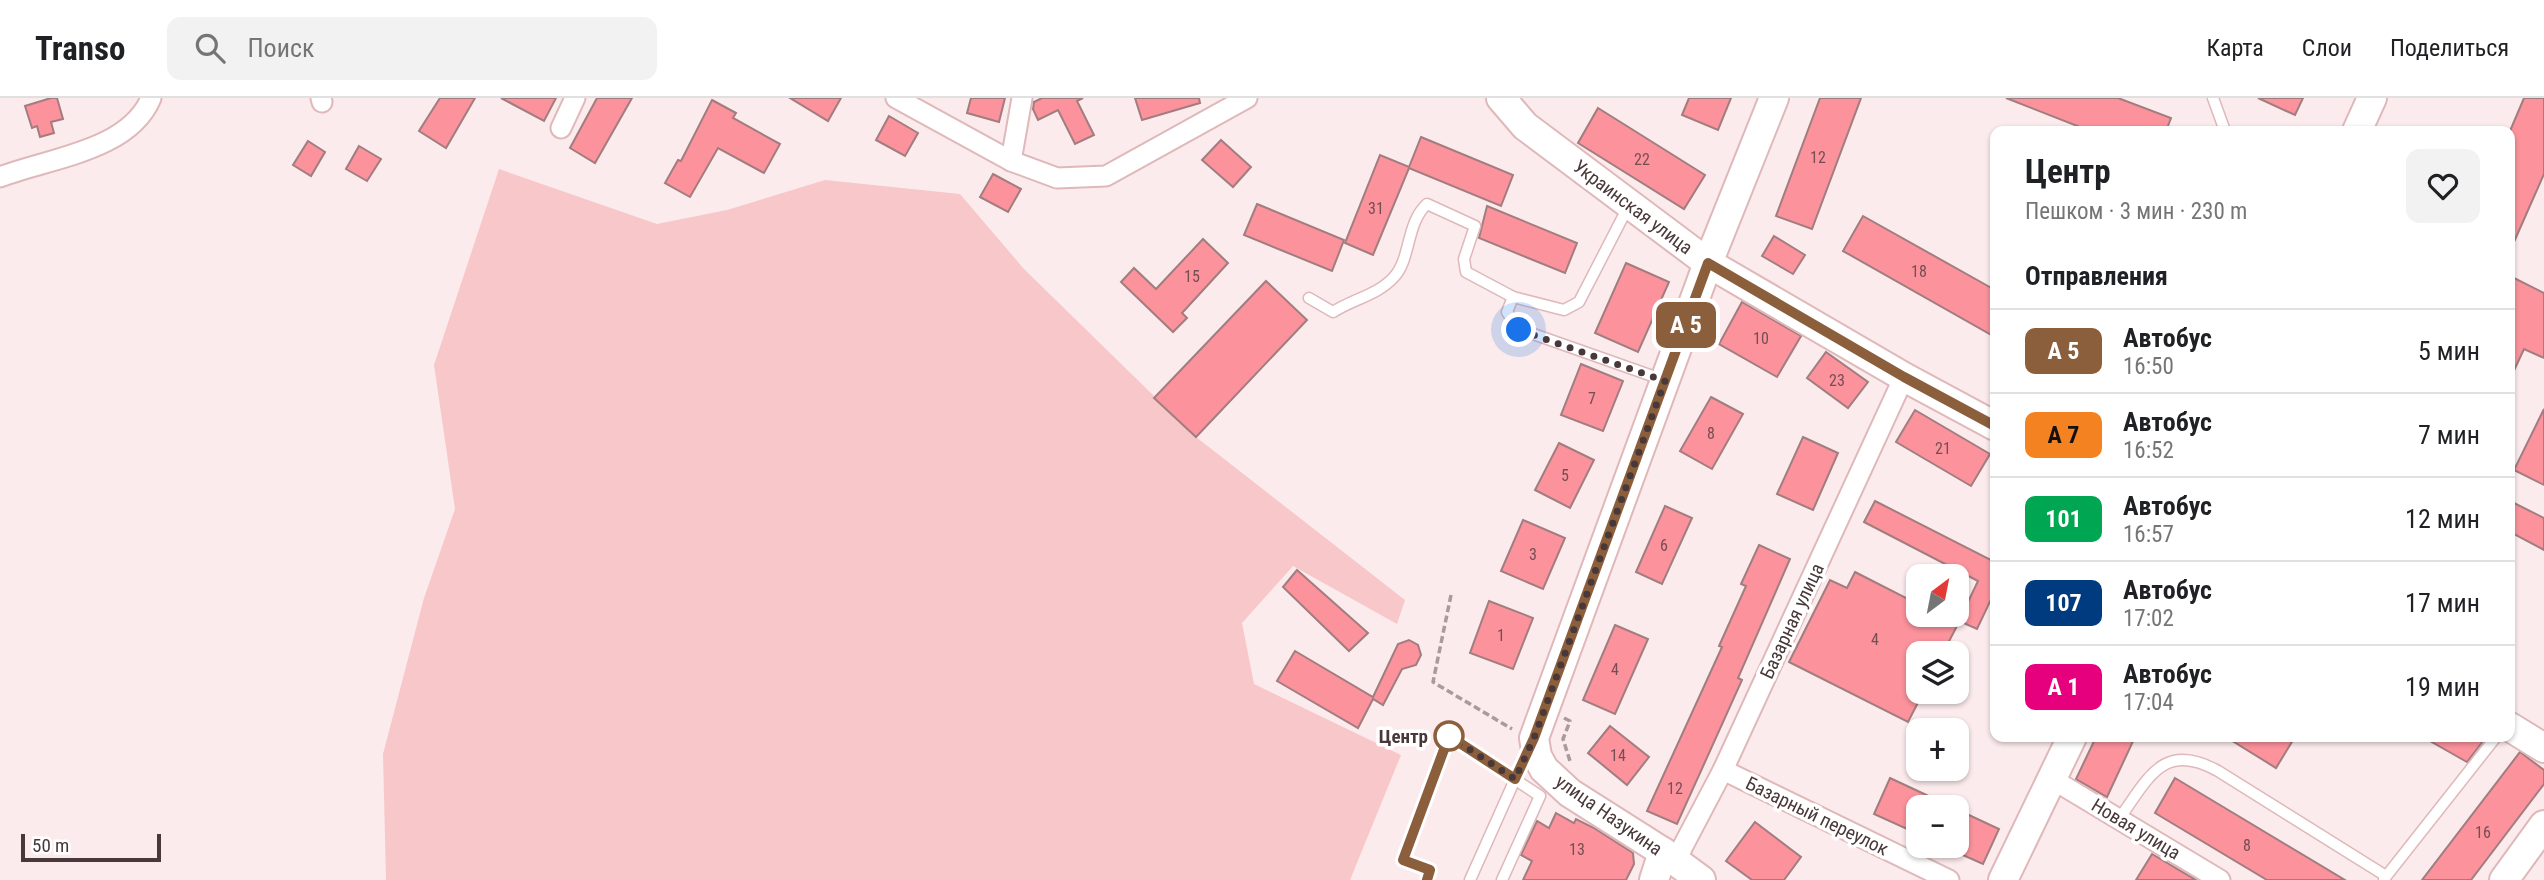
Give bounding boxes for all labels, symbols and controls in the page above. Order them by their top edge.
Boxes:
search box [167,17,657,80]
text: Transo [35,29,125,68]
icon: search [191,29,229,67]
text: Поиск [247,33,314,63]
text: Карта [2206,34,2264,62]
text: Слои [2302,34,2352,62]
text: Поделиться [2390,34,2509,62]
house number: 12 [1810,148,1826,167]
button: heart [2406,149,2480,223]
house number: 22 [1634,150,1650,169]
text: Центр [2025,152,2111,191]
street label: Украинская улица [1569,155,1697,259]
text: Пешком · 3 мин · 230 m [2025,198,2247,225]
house number: 31 [1368,199,1384,218]
text: Отправления [2025,261,2168,291]
house number: 18 [1911,262,1927,281]
house number: 15 [1184,267,1200,286]
line badge: A 5 [1646,302,1726,348]
text: A 5 [1670,311,1702,339]
your location [1501,312,1536,347]
text: Автобус [2123,323,2212,353]
house number: 10 [1753,329,1769,348]
text: 5 мин [2418,336,2480,366]
text: A 5 [2048,337,2080,365]
text: 16:50 [2123,353,2174,380]
house number: 23 [1829,371,1845,390]
house number: 7 [1588,389,1596,408]
text: Автобус [2123,407,2212,437]
text: 7 мин [2418,420,2480,450]
text: A 7 [2048,421,2080,449]
house number: 8 [1707,424,1715,443]
text: 16:52 [2123,437,2174,464]
house number: 21 [1935,439,1951,458]
house number: 5 [1561,466,1569,485]
text: Автобус [2123,491,2212,521]
text: 12 мин [2405,504,2480,534]
text: 101 [2045,505,2082,533]
text: 16:57 [2123,521,2174,548]
house number: 6 [1660,536,1668,555]
house number: 3 [1529,545,1537,564]
street label: Базарная улица [1755,560,1829,682]
north arrow [1906,564,1969,626]
map controls [1906,564,1969,858]
text: Автобус [2123,575,2212,605]
text: 17 мин [2405,588,2480,618]
text: 107 [2045,589,2082,617]
text: 17:02 [2123,605,2174,632]
house number: 1 [1497,626,1505,645]
house number: 4 [1871,630,1879,649]
button: layers [1906,641,1969,704]
text: Автобус [2123,659,2212,689]
house number: 4 [1611,660,1619,679]
text: 19 мин [2405,672,2480,702]
text: A 1 [2048,673,2080,701]
text: 17:04 [2123,689,2174,716]
button: + [1906,718,1969,781]
marker: Центр [1434,721,1464,751]
place label: Центр [1379,725,1428,748]
house number: 14 [1610,746,1626,765]
street label: улица Назукина [1551,770,1667,860]
street label: Базарный переулок [1742,772,1892,860]
house number: 12 [1667,779,1683,798]
street label: Новая улица [2087,794,2185,864]
button: − [1906,795,1969,858]
house number: 16 [2475,823,2491,842]
scale bar [21,831,161,863]
text: 50 m [32,834,69,857]
house number: 8 [2243,836,2251,855]
house number: 13 [1569,840,1585,859]

